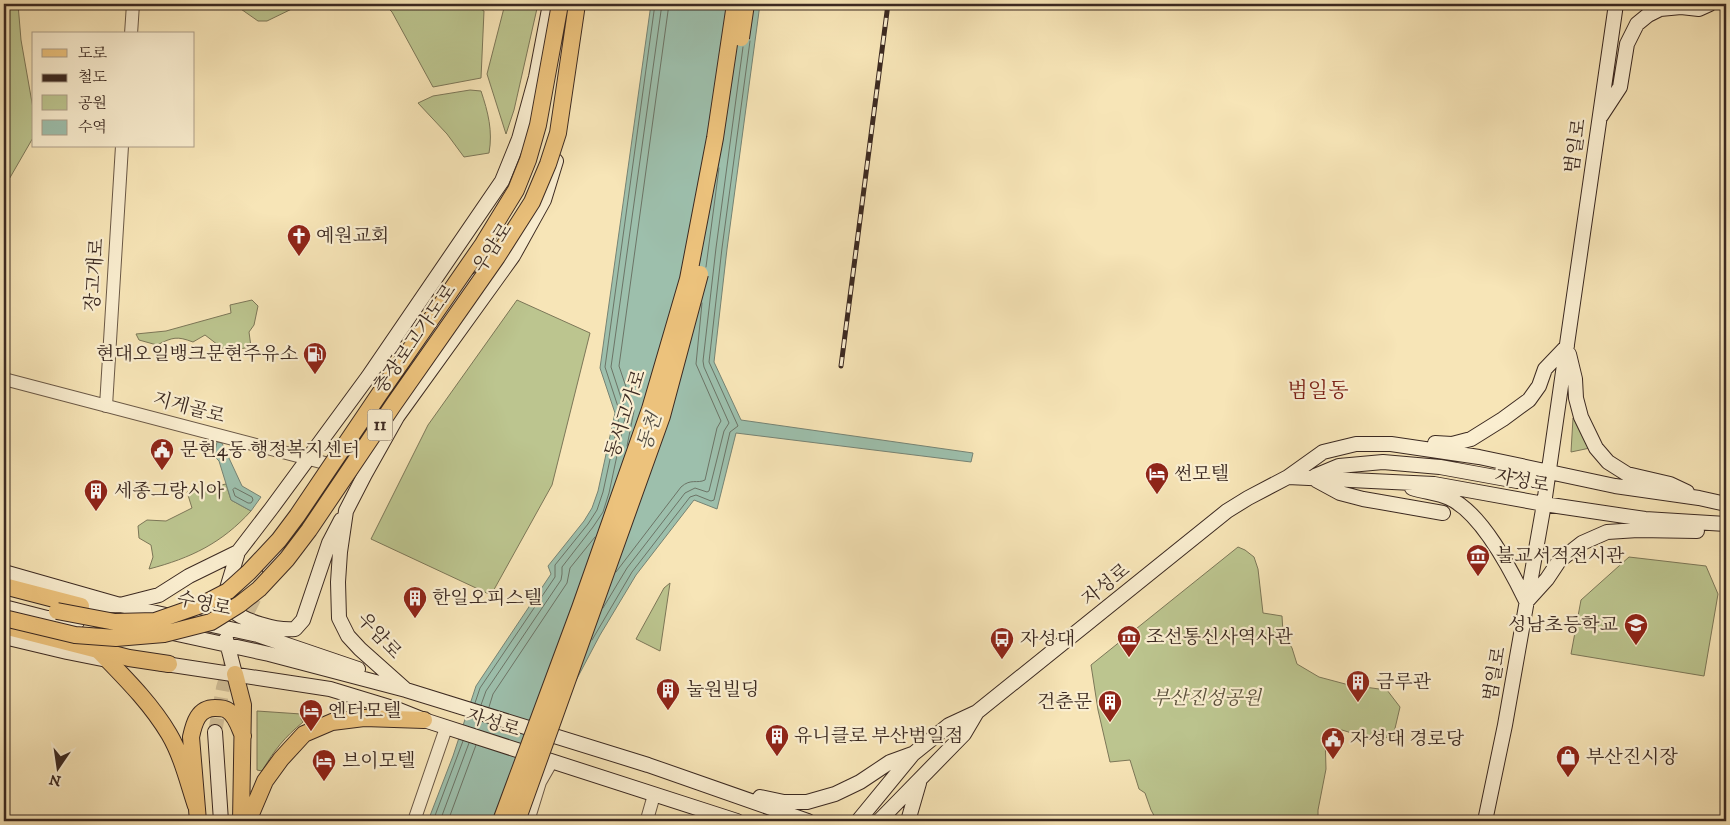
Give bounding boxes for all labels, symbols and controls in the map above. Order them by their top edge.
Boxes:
legend [32,32,195,148]
text: 도로 [78,44,107,63]
text: 철도 [78,68,107,87]
text: 공원 [78,94,107,113]
street label: 범일로 [1561,117,1591,175]
text: 수역 [78,118,107,137]
street label: 우암로 [468,219,518,277]
church icon: 예원교회 [286,223,312,257]
place label: 예원교회 [316,225,389,248]
street label: 장고개로 [81,238,109,312]
street label: 충장로고가도로 [369,280,461,398]
fuel station icon: 현대오일뱅크문현주유소 [302,341,328,375]
place label: 현대오일뱅크문현주유소 [96,343,298,366]
street label: 동서고가로 [601,367,651,461]
district label: 범일동 [1288,378,1348,404]
street label: 지게골로 [151,387,227,429]
water label: 동천 [632,408,668,454]
road number: 11 [368,410,392,440]
public building icon: 문현4동 행정복지센터 [149,437,175,471]
place label: 문현4동 행정복지센터 [180,439,360,462]
hotel icon: 썬모텔 [1144,461,1170,495]
place label: 썬모텔 [1174,463,1229,486]
street label: 자성로 [1493,464,1551,498]
building icon: 세종그랑시아 [83,478,109,512]
place label: 세종그랑시아 [114,480,225,503]
museum icon: 불교서적전시관 [1465,543,1491,577]
place label: 불교서적전시관 [1496,545,1625,568]
street label: 자성로 [1077,559,1135,611]
building icon: 한일오피스텔 [402,585,428,619]
street label: 수영로 [175,587,233,621]
place label: 한일오피스텔 [432,587,542,610]
street label: 우암로 [352,608,406,664]
school or university icon: 성남초등학교 [1623,612,1649,646]
place label: 성남초등학교 [1508,614,1618,637]
museum icon: 조선통신사역사관 [1116,624,1142,658]
bus stop icon: 자성대 [989,626,1015,660]
place label: 조선통신사역사관 [1146,626,1293,649]
place label: 자성대 [1020,628,1075,651]
street label: 범일로 [1479,645,1511,703]
building icon: 금루관 [1345,669,1371,703]
place label: 금루관 [1376,671,1432,694]
building icon: 눌원빌딩 [655,677,681,711]
place label: 눌원빌딩 [686,679,759,702]
park label: 부산진성공원 [1151,687,1263,710]
building icon: 건춘문 [1097,689,1123,723]
place label: 건춘문 [1037,691,1092,714]
hotel icon: 엔터모텔 [298,698,324,732]
place label: 엔터모텔 [328,700,401,723]
street label: 자성로 [463,704,523,742]
building icon: 유니클로 부산범일점 [764,723,790,757]
place label: 유니클로 부산범일점 [794,725,963,748]
public building icon: 자성대 경로당 [1320,726,1346,760]
place label: 자성대 경로당 [1350,728,1465,751]
north arrow [32,742,82,792]
shop icon: 부산진시장 [1555,744,1581,778]
place label: 부산진시장 [1586,746,1678,769]
hotel icon: 브이모텔 [311,748,337,782]
place label: 브이모텔 [342,750,415,773]
text: N [47,770,63,790]

